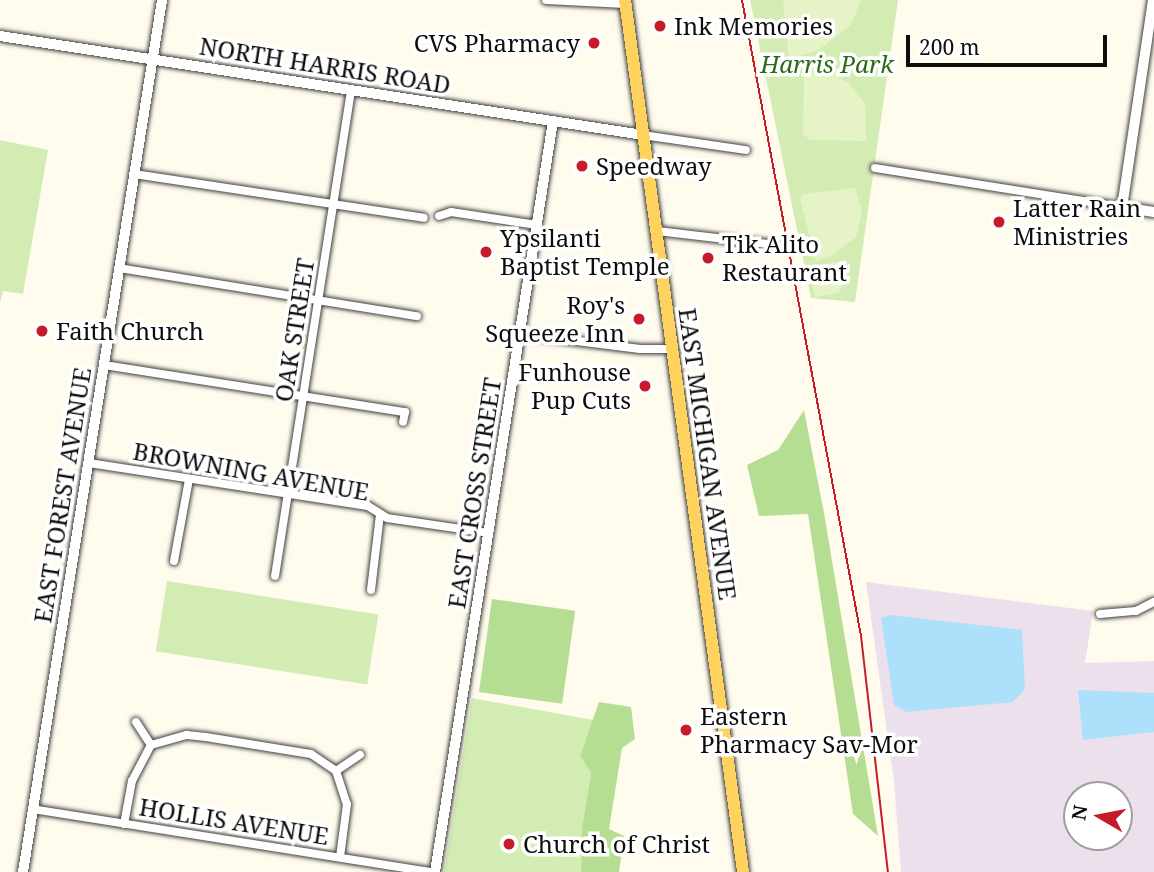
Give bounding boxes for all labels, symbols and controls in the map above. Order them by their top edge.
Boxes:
place label: Ink Memories [674,12,833,40]
marker: Ink Memories [652,18,668,34]
scale bar [909,21,1110,65]
place label: CVS Pharmacy [414,29,580,57]
street label: NORTH HARRIS ROAD [197,31,453,99]
text: 200 m [919,33,980,61]
marker: CVS Pharmacy [586,35,602,51]
park label: Harris Park [760,50,894,78]
place label: Speedway [596,152,711,180]
marker: Speedway [574,158,590,174]
place label: Latter Rain Ministries [1013,194,1141,250]
marker: Latter Rain Ministries [991,214,1007,230]
place label: Ypsilanti Baptist Temple [500,224,670,280]
place label: Tik Alito Restaurant [722,230,847,286]
marker: Ypsilanti Baptist Temple [478,244,494,260]
marker: Tik Alito Restaurant [700,250,716,266]
street label: OAK STREET [268,256,320,404]
place label: Roy's Squeeze Inn [485,291,625,347]
street label: EAST MICHIGAN AVENUE [673,306,743,602]
marker: Roy's Squeeze Inn [631,311,647,327]
place label: Faith Church [56,317,204,345]
marker: Faith Church [34,323,50,339]
place label: Funhouse Pup Cuts [518,358,631,414]
street label: EAST FOREST AVENUE [28,365,96,625]
street label: EAST CROSS STREET [442,376,506,610]
marker: Funhouse Pup Cuts [637,378,653,394]
street label: BROWNING AVENUE [131,436,371,506]
place label: Eastern Pharmacy Sav-Mor [700,702,918,758]
marker: Eastern Pharmacy Sav-Mor [678,722,694,738]
north arrow [1063,781,1133,851]
street label: HOLLIS AVENUE [137,792,331,850]
text: N [1065,803,1093,822]
place label: Church of Christ [523,830,710,858]
marker: Church of Christ [501,836,517,852]

